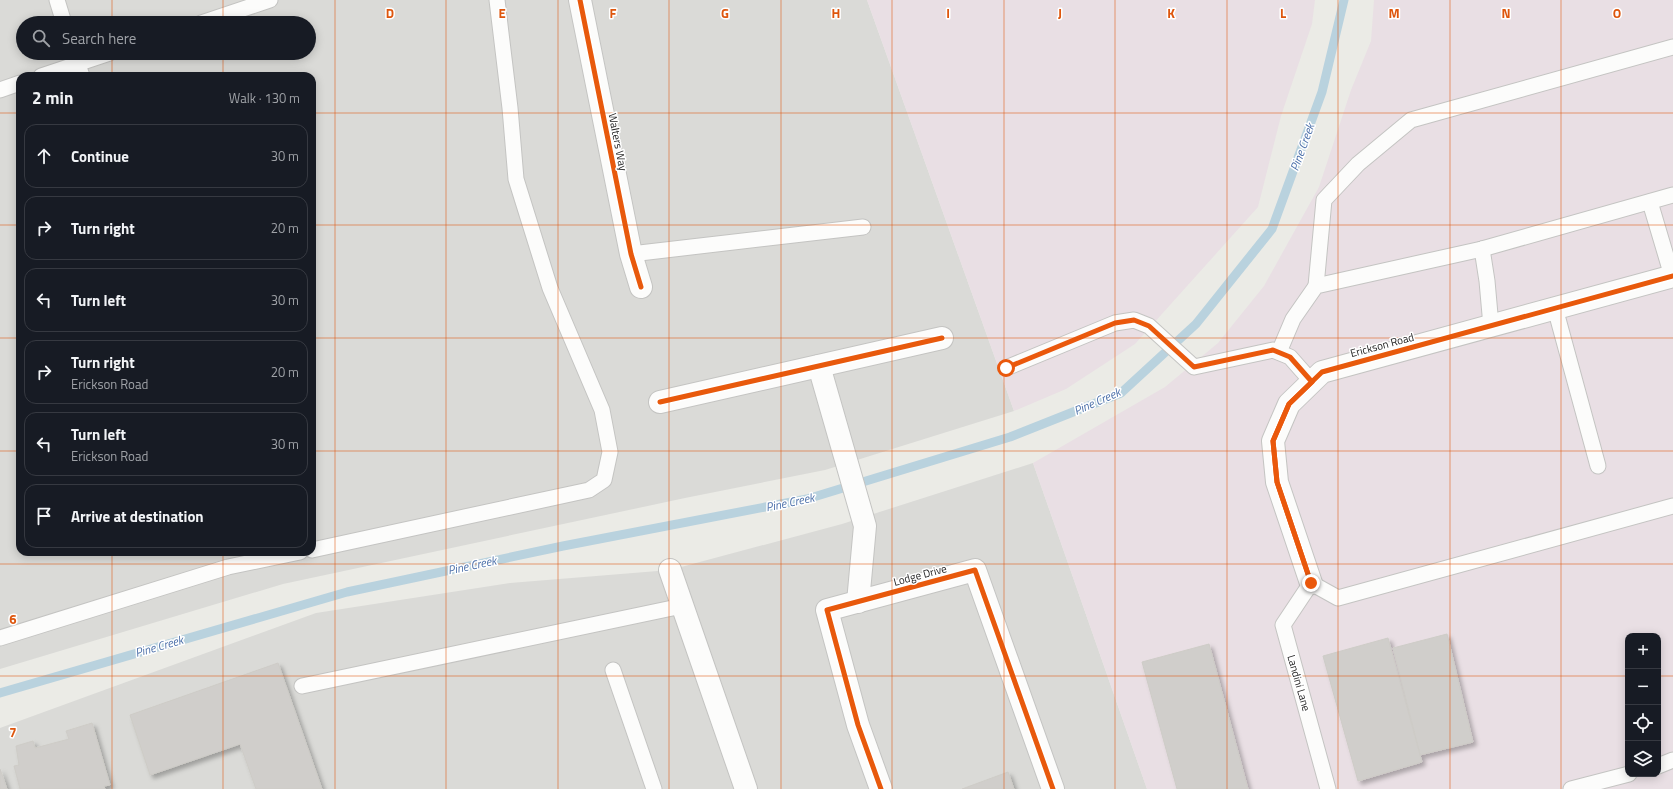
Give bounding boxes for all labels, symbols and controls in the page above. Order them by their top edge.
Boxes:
text: D [386,3,394,23]
text: E [498,3,506,23]
text: F [610,3,617,23]
text: G [721,3,729,23]
text: H [832,3,840,23]
text: I [946,3,950,23]
text: J [1058,3,1062,23]
text: K [1167,3,1175,23]
text: L [1280,3,1286,23]
text: M [1388,3,1400,23]
text: N [1501,3,1511,23]
text: O [1613,3,1621,23]
search box [16,16,316,60]
icon: search [30,27,52,49]
text: Search here [62,27,136,50]
text: 2 min [32,85,73,111]
text: Walk · 130 m [229,88,300,108]
street label: Walters Way [605,112,632,173]
water label: Pine Creek [1285,119,1320,173]
icon: ahead [33,145,55,167]
text: Continue [71,145,129,168]
text: 30 m [271,146,299,166]
icon: right [33,217,55,239]
text: Turn right [71,217,135,240]
text: 20 m [271,218,299,238]
icon: left [33,289,55,311]
text: Turn left [71,289,126,312]
text: 30 m [271,290,299,310]
street label: Erickson Road [1348,329,1416,361]
text: Turn right [71,351,135,374]
route start [997,359,1015,377]
icon: right [33,361,55,383]
text: 20 m [271,362,299,382]
text: Erickson Road [71,374,148,394]
water label: Pine Creek [1071,382,1125,420]
text: Turn left [71,423,126,446]
icon: left [33,433,55,455]
text: 30 m [271,434,299,454]
text: Erickson Road [71,446,148,466]
water label: Pine Creek [764,487,818,516]
icon: arrive [33,505,55,527]
text: Arrive at destination [71,505,204,528]
water label: Pine Creek [446,550,500,579]
street label: Lodge Drive [892,560,949,590]
route end [1302,574,1320,592]
text: 6 [9,609,17,629]
water label: Pine Creek [133,630,187,662]
map controls [1625,633,1661,777]
button: + [1625,633,1661,669]
street label: Landini Lane [1283,653,1315,713]
button: − [1625,669,1661,705]
button: locate [1625,705,1661,741]
text: 7 [9,722,17,742]
button: layers [1625,741,1661,777]

